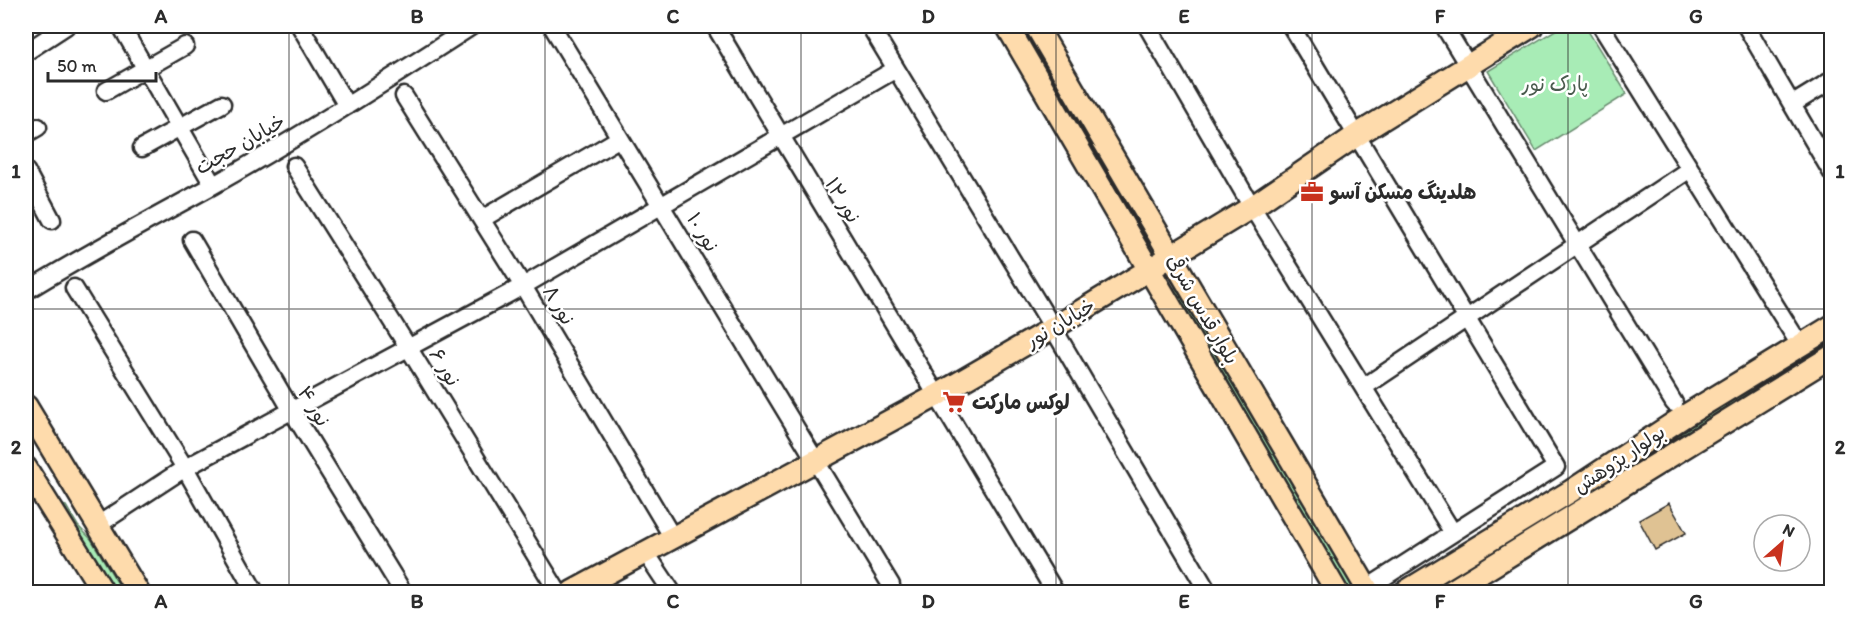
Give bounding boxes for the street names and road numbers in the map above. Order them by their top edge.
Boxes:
street label: خیابان حجت [191,109,289,179]
street label: نور ۱۲ [820,173,866,227]
street label: نور ۱۰ [682,208,724,256]
street label: بلوار قدس شرقی [1162,249,1245,368]
street label: نور ۸ [538,281,580,329]
street label: خیابان نور [1020,293,1099,354]
street label: نور ۶ [424,344,466,390]
street label: نور ۴ [293,382,335,430]
street label: بولوار پژوهش [1568,420,1671,500]

